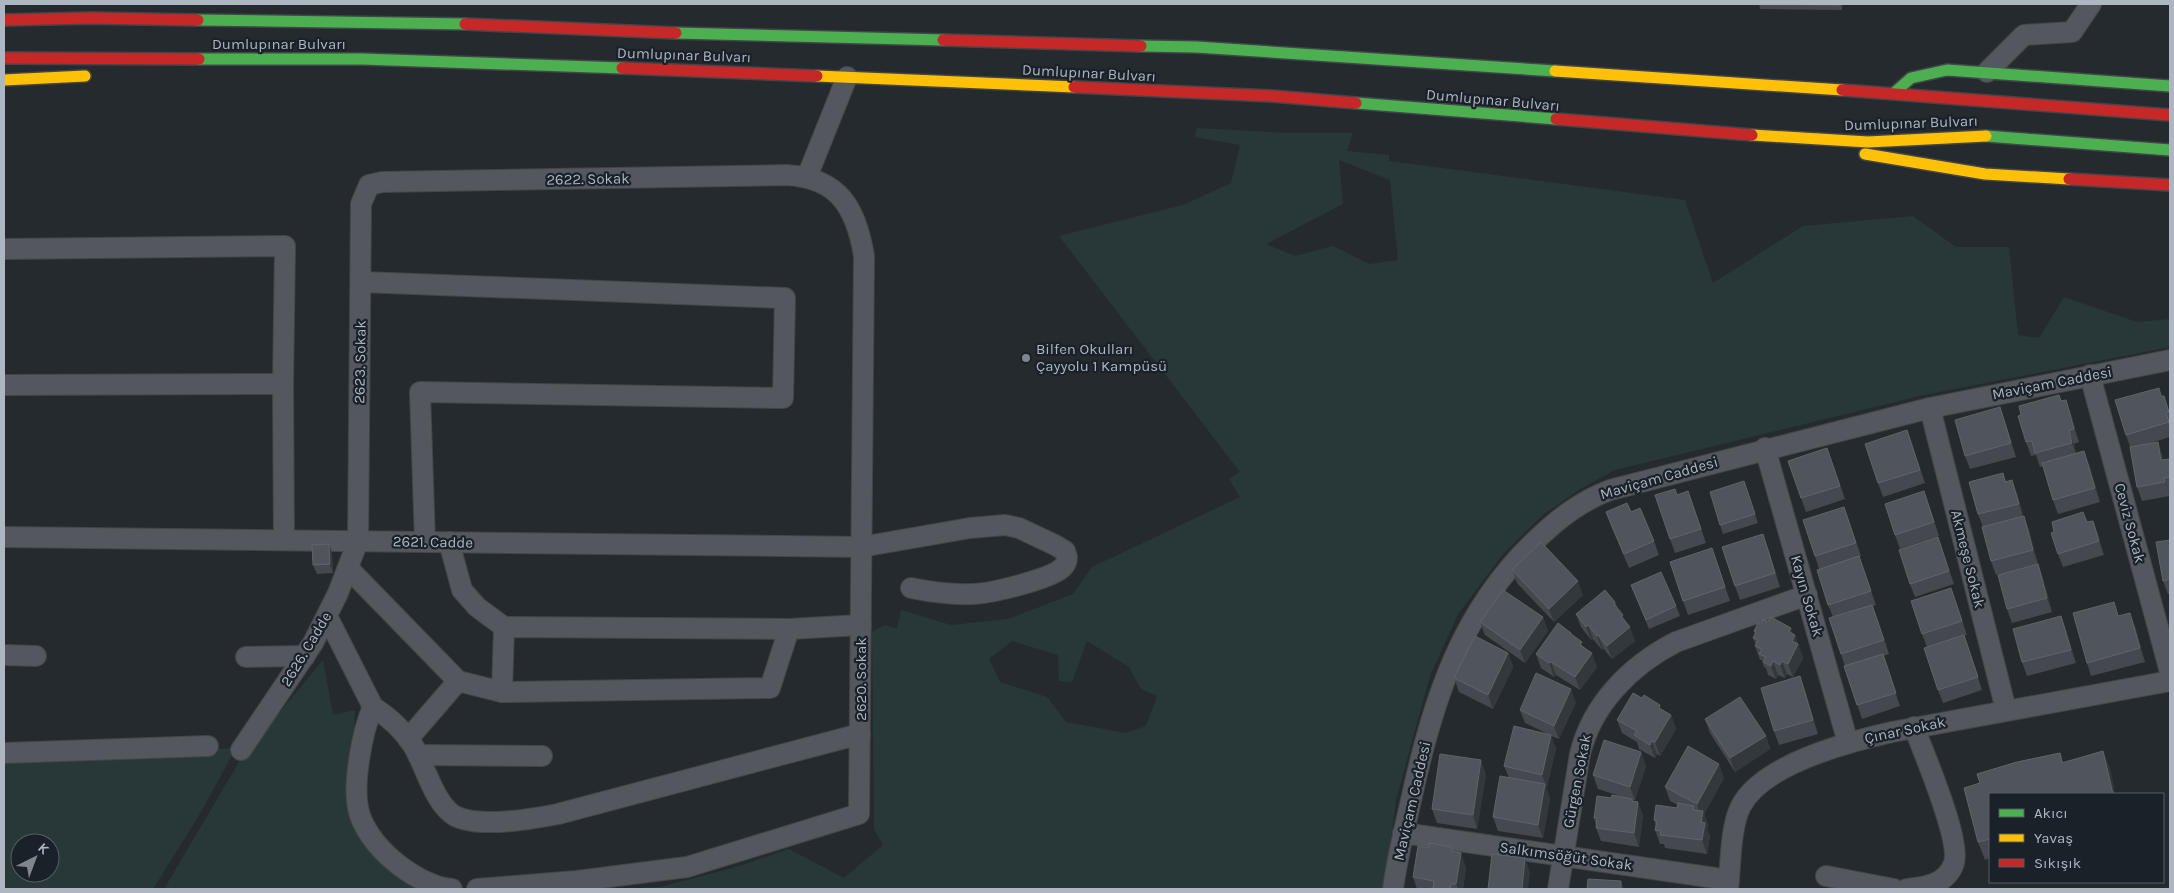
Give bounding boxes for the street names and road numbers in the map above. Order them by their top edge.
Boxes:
street label: Dumlupınar Bulvarı [212,35,346,53]
street label: Dumlupınar Bulvarı [617,44,751,66]
street label: Dumlupınar Bulvarı [1022,61,1156,85]
street label: Dumlupınar Bulvarı [1425,85,1561,115]
street label: Dumlupınar Bulvarı [1844,112,1978,134]
street label: 2622. Sokak [546,169,630,189]
street label: 2623. Sokak [350,320,370,404]
street label: Maviçam Caddesi [1990,363,2114,403]
street label: Maviçam Caddesi [1598,453,1720,503]
street label: Ceviz Sokak [2111,481,2149,565]
street label: Akmeşe Sokak [1947,508,1989,610]
street label: 2621. Cadde [393,532,473,552]
street label: Kayın Sokak [1787,553,1827,639]
street label: 2626. Cadde [277,608,335,690]
street label: 2620. Sokak [852,637,870,721]
street label: Çınar Sokak [1863,713,1947,747]
street label: Gürgen Sokak [1559,733,1595,829]
street label: Maviçam Caddesi [1390,740,1434,862]
street label: Salkımsöğüt Sokak [1499,838,1633,874]

